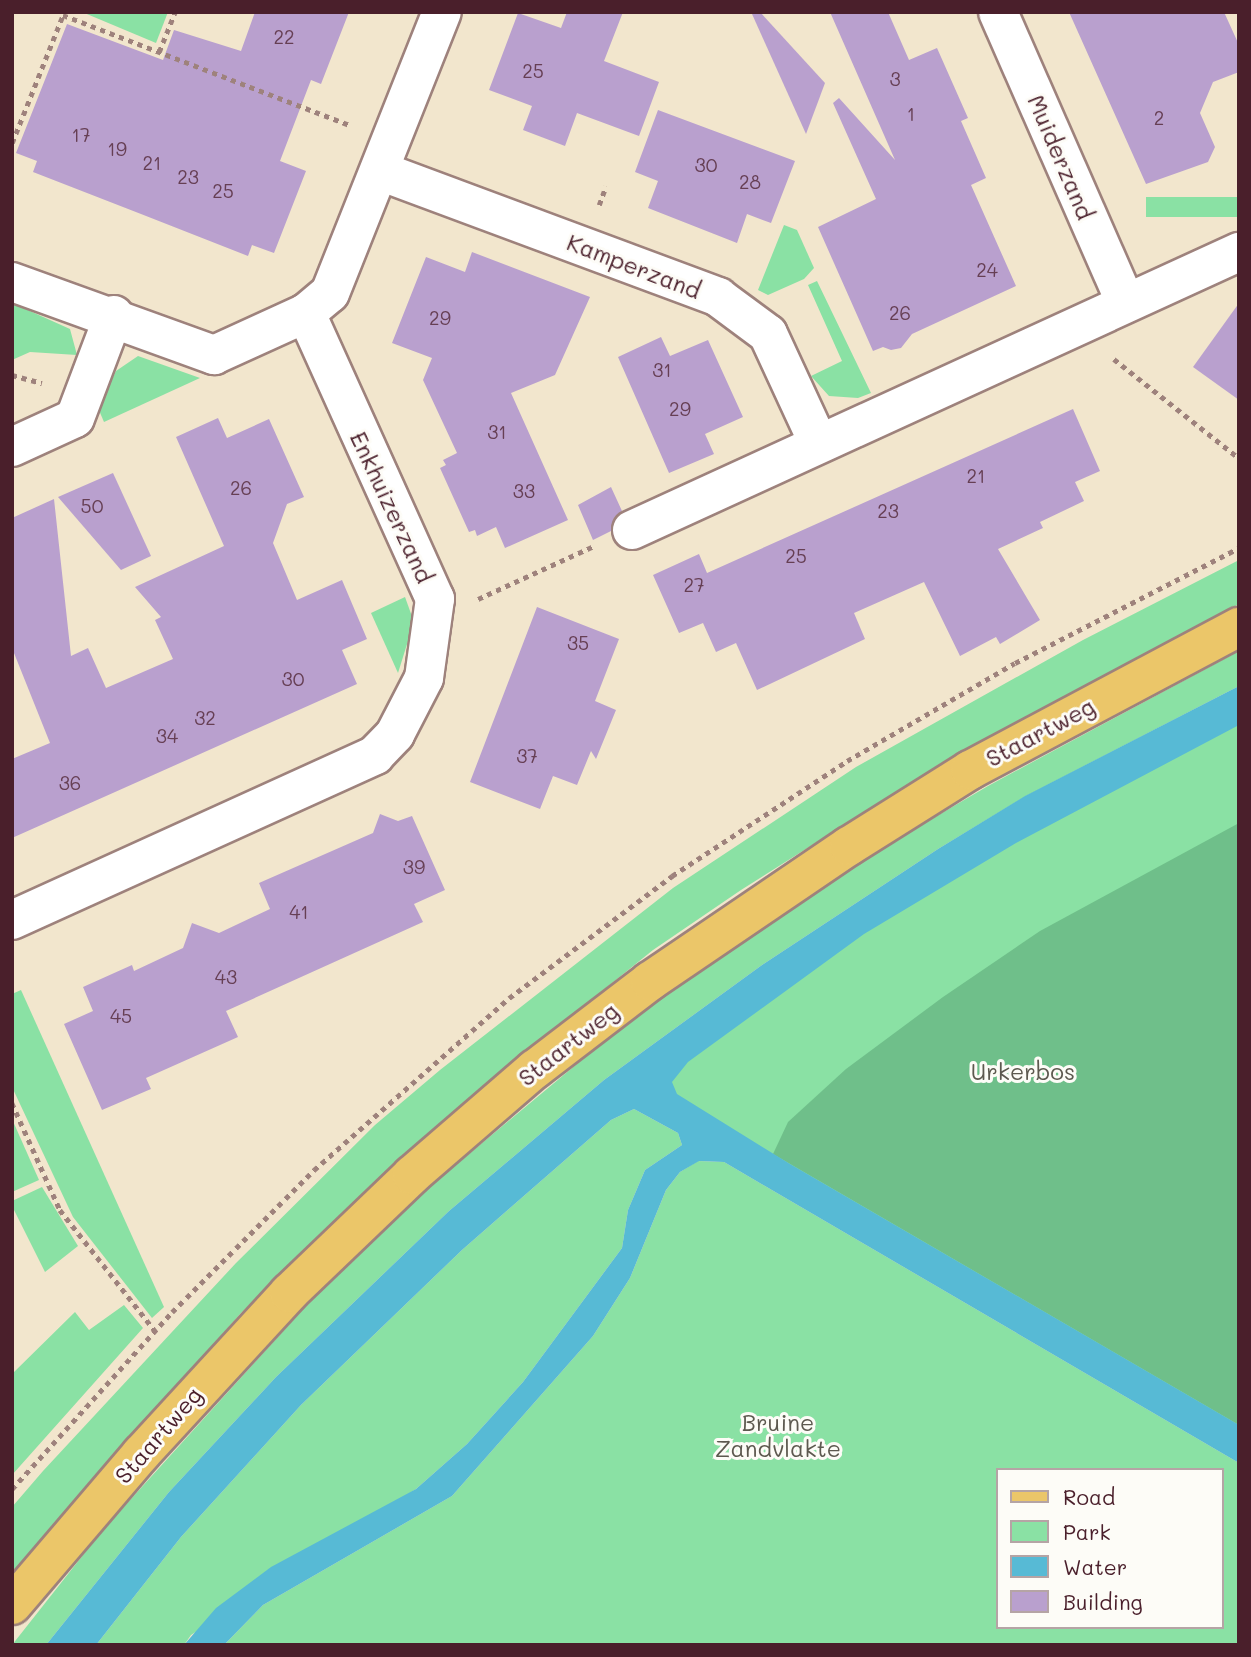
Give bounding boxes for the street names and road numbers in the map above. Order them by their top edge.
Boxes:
street label: Muiderzand [1022,91,1100,223]
street label: Kamperzand [563,228,705,304]
street label: Enkhuizerzand [345,427,439,587]
street label: Staartweg [981,692,1099,772]
street label: Staartweg [513,997,623,1091]
street label: Staartweg [109,1381,207,1489]

